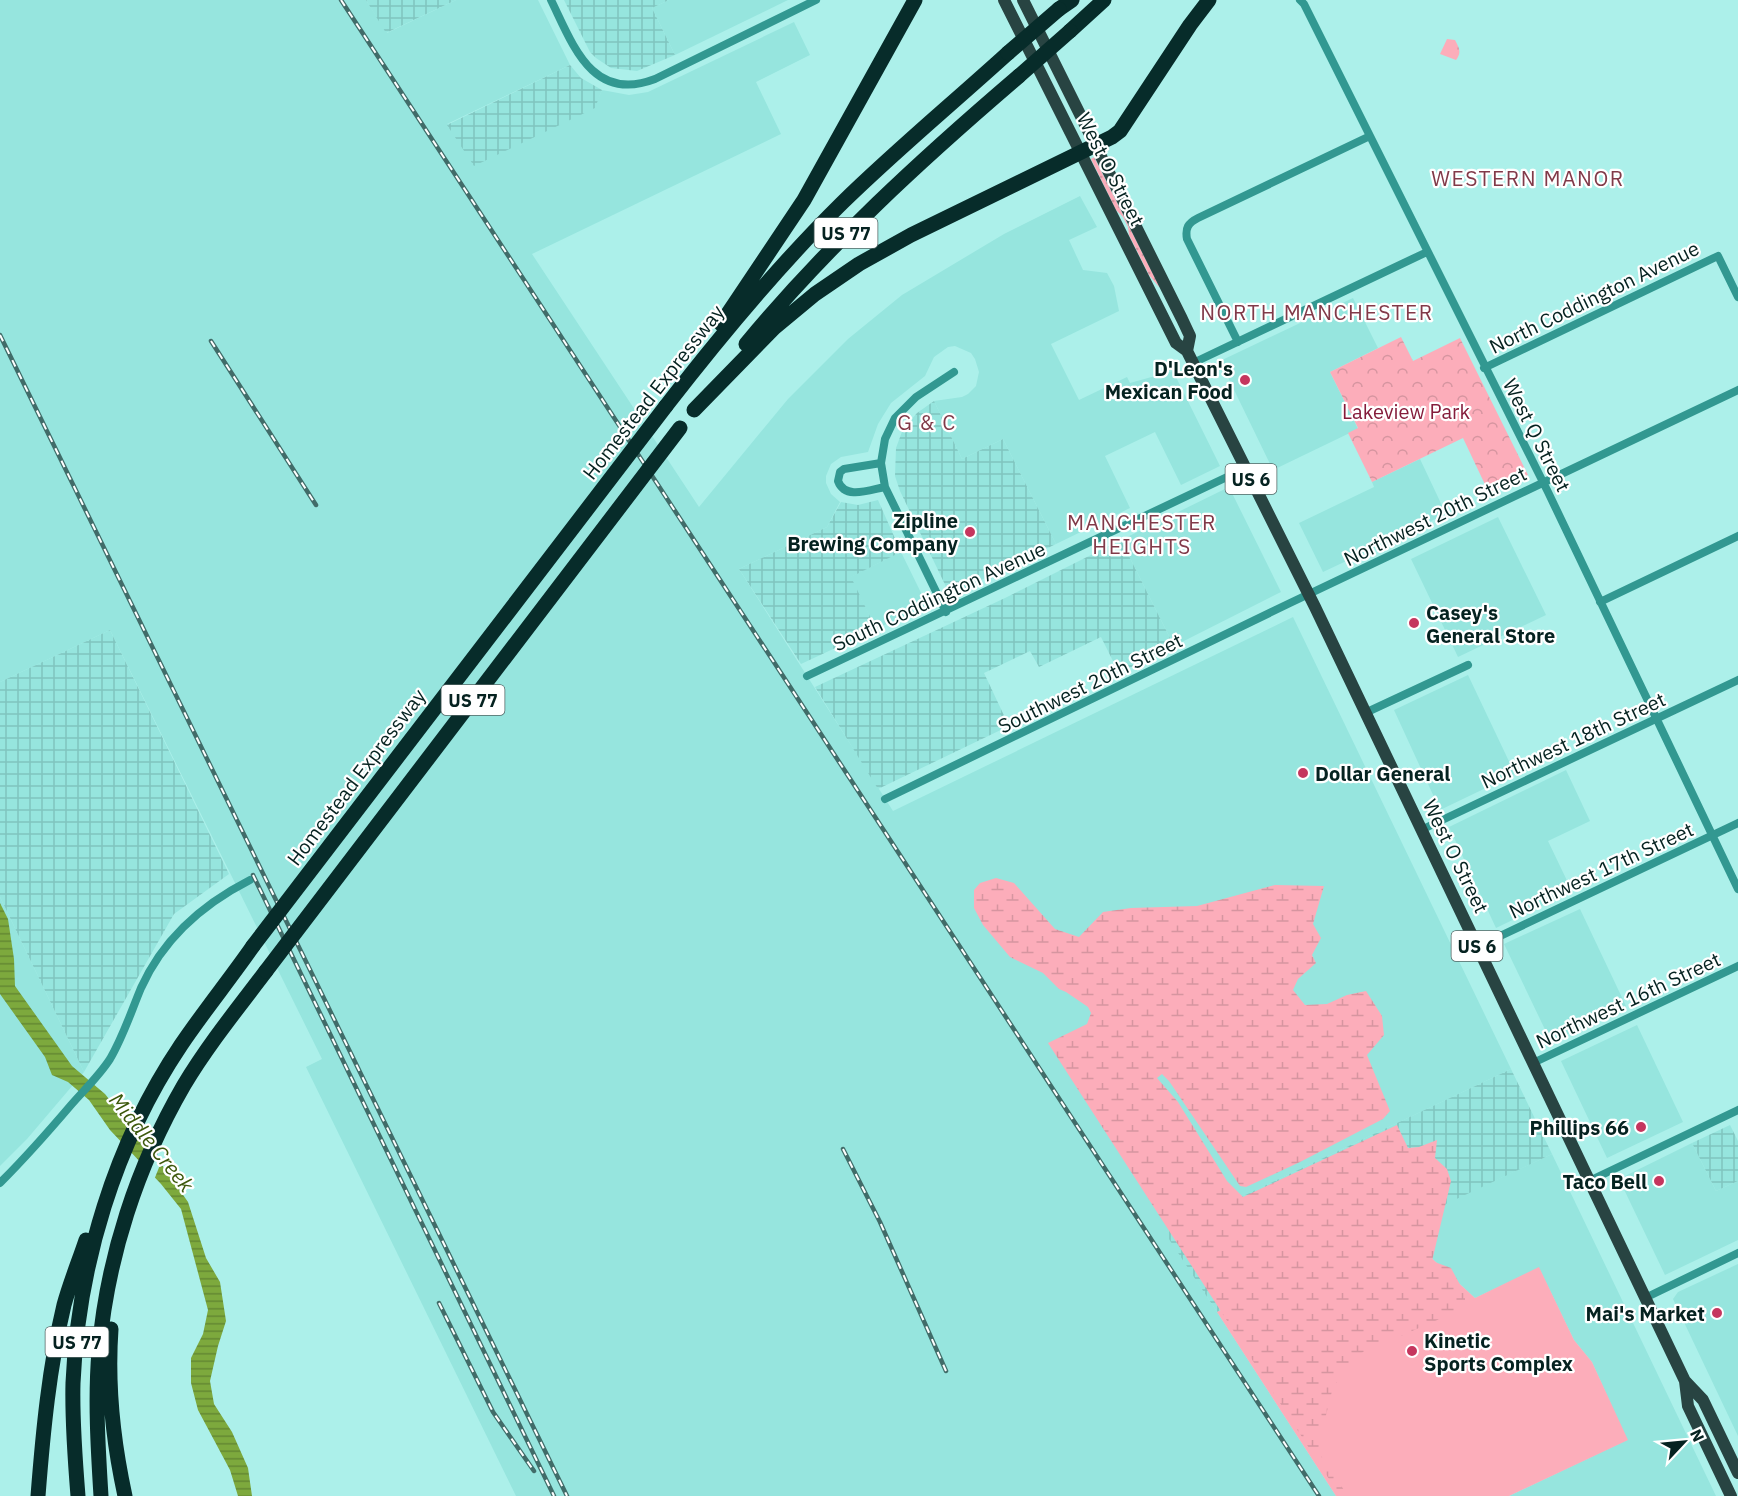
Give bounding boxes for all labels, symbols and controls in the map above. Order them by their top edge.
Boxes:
street label: West O Street [1071,108,1151,230]
district label: WESTERN MANOR [1431,164,1625,192]
road number: US 77 [814,218,878,248]
street label: North Coddington Avenue [1484,234,1704,360]
district label: NORTH MANCHESTER [1200,298,1434,326]
street label: Homestead Expressway [576,299,730,485]
place label: D'Leon's Mexican Food [1105,355,1233,405]
marker: D'Leon's Mexican Food [1238,373,1252,387]
street label: West Q Street [1497,374,1577,496]
park label: Lakeview Park [1342,398,1470,425]
district label: G & C [897,408,957,436]
street label: Northwest 20th Street [1339,460,1531,572]
road number: US 6 [1226,464,1276,494]
place label: Zipline Brewing Company [787,507,958,557]
district label: MANCHESTER HEIGHTS [1067,508,1217,560]
marker: Zipline Brewing Company [963,525,977,539]
street label: South Coddington Avenue [828,535,1050,657]
place label: Casey's General Store [1426,599,1555,649]
marker: Casey's General Store [1407,616,1421,630]
street label: Southwest 20th Street [993,627,1187,739]
street label: Homestead Expressway [281,683,431,871]
road number: US 77 [442,685,504,715]
street label: Northwest 18th Street [1476,685,1670,795]
place label: Dollar General [1315,760,1450,787]
marker: Dollar General [1296,766,1310,780]
street label: West O Street [1417,795,1495,917]
street label: Northwest 17th Street [1504,815,1698,925]
road number: US 6 [1452,931,1502,961]
street label: Northwest 16th Street [1531,945,1725,1055]
water label: Middle Creek [103,1087,201,1198]
place label: Phillips 66 [1530,1114,1629,1141]
marker: Phillips 66 [1634,1120,1648,1134]
place label: Taco Bell [1563,1168,1647,1195]
marker: Taco Bell [1652,1174,1666,1188]
place label: Mai's Market [1586,1300,1705,1327]
marker: Mai's Market [1710,1306,1724,1320]
road number: US 77 [46,1327,109,1357]
place label: Kinetic Sports Complex [1424,1327,1573,1377]
marker: Kinetic Sports Complex [1405,1344,1419,1358]
north arrow [1654,1412,1714,1472]
text: N [1686,1426,1709,1445]

